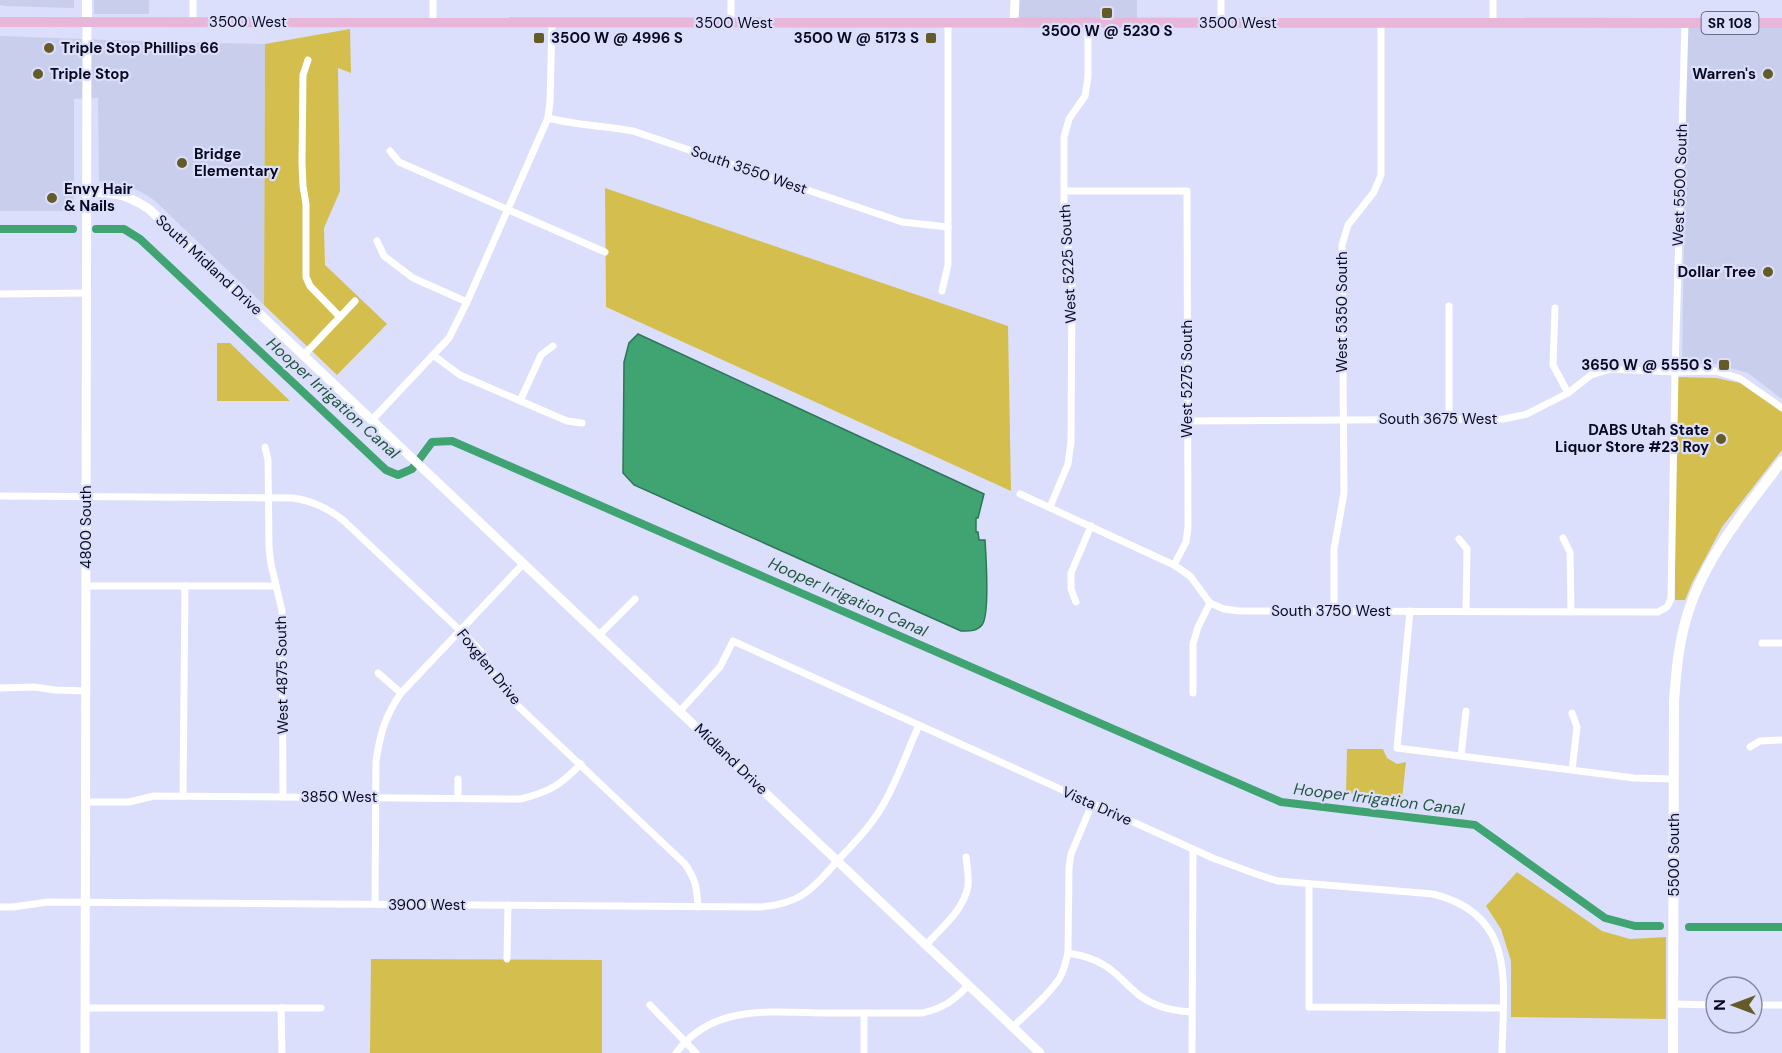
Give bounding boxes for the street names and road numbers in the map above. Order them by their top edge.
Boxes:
street label: 3500 West [209,12,287,32]
road number: SR 108 [1702,12,1758,34]
street label: 3500 West [695,13,773,33]
street label: 3500 West [1199,13,1277,33]
street label: West 5500 South [1668,123,1692,247]
street label: South 3550 West [688,141,810,199]
street label: West 5225 South [1055,204,1081,324]
street label: South Midland Drive [151,210,267,320]
street label: West 5350 South [1332,251,1352,373]
street label: West 5275 South [1177,320,1197,438]
street label: South 3675 West [1379,409,1497,429]
street label: 4800 South [76,485,96,569]
street label: South 3750 West [1271,601,1391,621]
street label: West 4875 South [271,616,293,734]
street label: Foxglen Drive [452,625,526,709]
street label: Midland Drive [690,719,772,799]
street label: Vista Drive [1059,782,1135,830]
street label: 3850 West [301,787,377,807]
street label: 5500 South [1664,813,1684,897]
street label: 3900 West [388,895,466,915]

